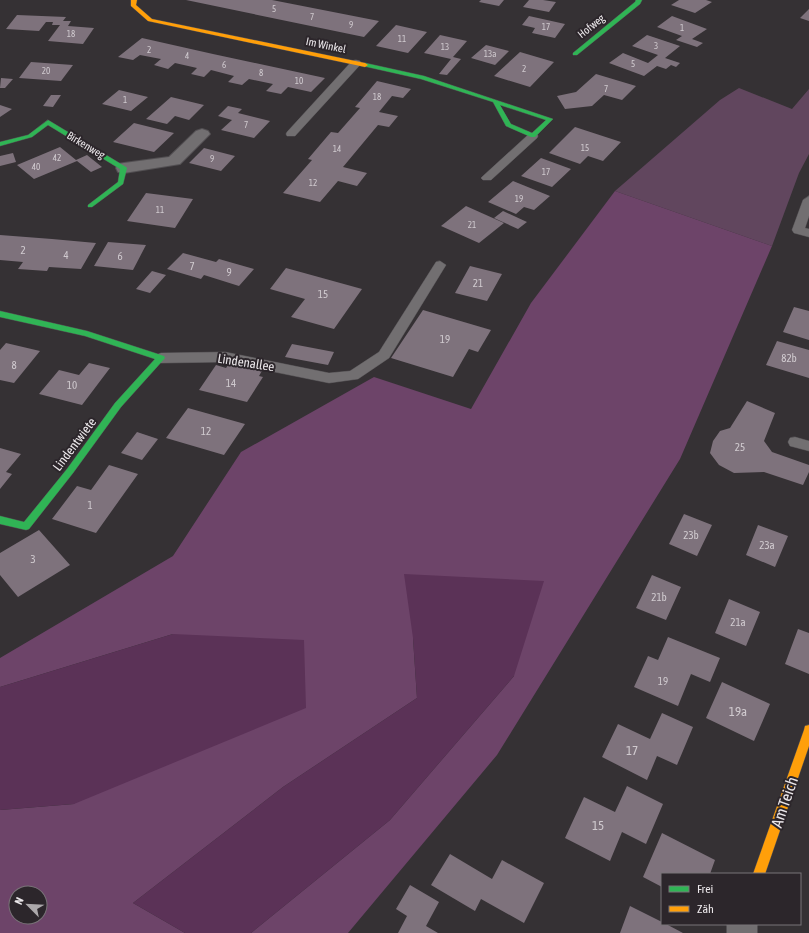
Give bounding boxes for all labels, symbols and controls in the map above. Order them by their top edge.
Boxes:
house number: 5 [272,4,276,14]
street label: Hofweg [575,11,607,40]
house number: 7 [310,12,314,22]
house number: 9 [349,20,353,30]
house number: 17 [542,22,550,32]
house number: 1 [680,23,684,33]
house number: 18 [67,29,75,39]
house number: 11 [398,34,406,44]
street label: Im Winkel [305,35,347,55]
house number: 3 [654,41,658,51]
house number: 13 [441,42,449,52]
house number: 2 [147,45,151,55]
house number: 13a [484,49,496,59]
house number: 4 [185,51,189,61]
house number: 5 [631,59,635,69]
house number: 6 [222,60,226,70]
house number: 2 [522,64,526,74]
house number: 20 [42,66,50,76]
house number: 8 [259,68,263,78]
house number: 10 [295,76,303,86]
house number: 7 [604,84,608,94]
house number: 18 [373,92,381,102]
house number: 1 [123,95,127,105]
house number: 7 [244,120,248,130]
street label: Birkenweg [65,129,107,161]
house number: 15 [581,143,589,153]
house number: 14 [333,144,341,154]
house number: 42 [53,153,61,163]
house number: 9 [210,154,214,164]
house number: 40 [32,162,40,172]
house number: 17 [542,167,550,177]
house number: 12 [309,178,317,188]
house number: 19 [515,194,523,204]
house number: 11 [156,205,164,215]
house number: 21 [468,220,476,230]
house number: 2 [20,244,26,256]
house number: 4 [63,249,69,261]
house number: 6 [117,250,123,262]
house number: 7 [189,260,195,272]
house number: 9 [226,266,232,278]
house number: 21 [473,277,483,289]
house number: 15 [318,288,328,300]
house number: 19 [440,333,450,345]
street label: Lindenallee [216,351,275,374]
house number: 82b [781,352,797,364]
house number: 8 [11,359,17,371]
house number: 14 [226,377,236,389]
house number: 10 [67,379,77,391]
street label: Lindentwiete [50,415,99,474]
house number: 12 [201,425,211,437]
house number: 25 [735,441,745,453]
house number: 1 [87,499,93,511]
house number: 23b [683,529,699,541]
house number: 23a [759,539,775,551]
house number: 3 [30,553,36,565]
house number: 21b [651,591,667,603]
house number: 21a [730,616,746,628]
house number: 19 [658,675,668,687]
house number: 19a [729,704,747,719]
house number: 17 [626,743,638,758]
street label: Am Teich [767,774,801,830]
house number: 15 [592,818,604,833]
legend [661,873,801,925]
text: Frei [697,882,713,896]
north arrow [8,885,48,925]
text: N [12,896,26,906]
text: Zäh [697,902,714,916]

